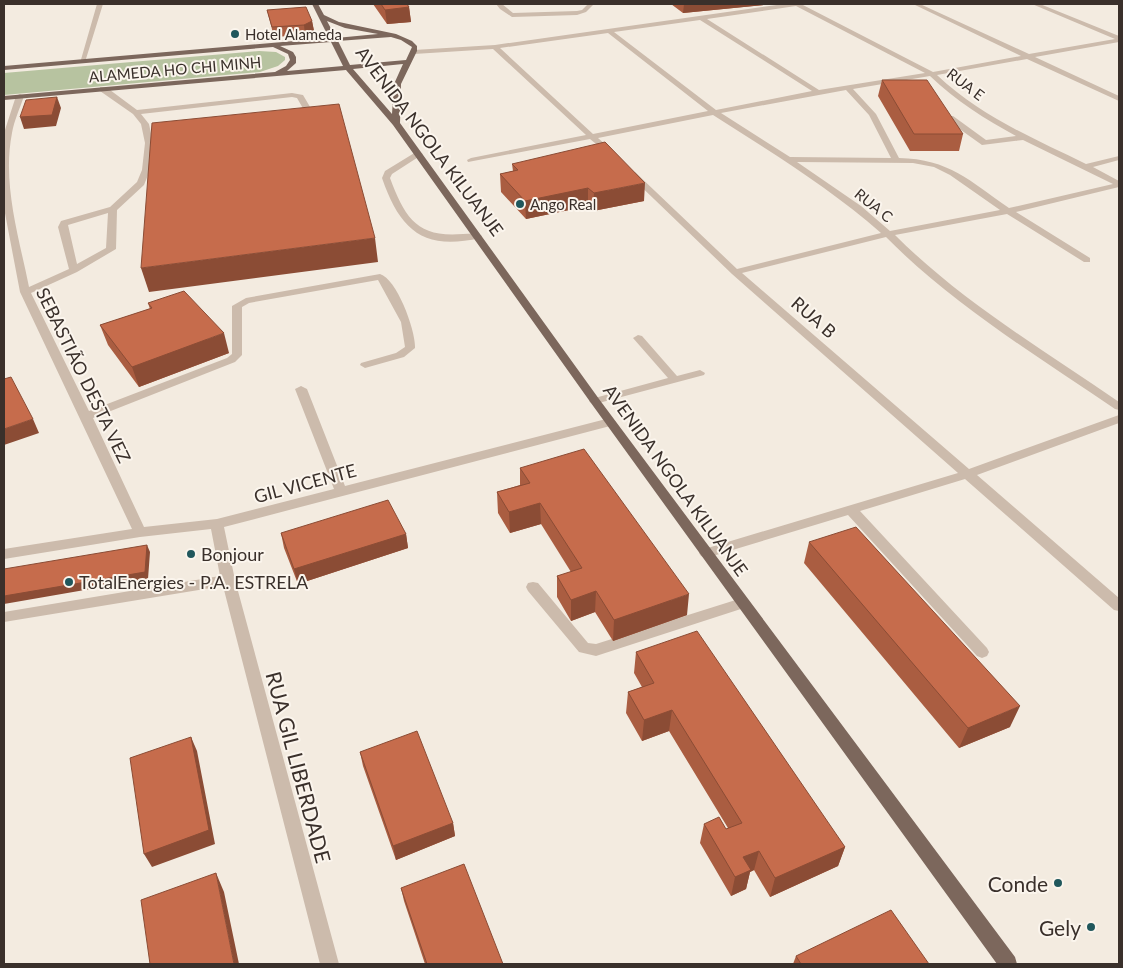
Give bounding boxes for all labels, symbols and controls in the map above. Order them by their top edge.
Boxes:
place label: Hotel Alameda [245,25,342,43]
marker: Hotel Alameda [229,28,241,40]
street label: AVENIDA NGOLA KILUANJE [352,42,508,240]
street label: ALAMEDA HO CHI MINH [88,52,262,86]
street label: RUA E [944,64,988,104]
street label: RUA C [851,184,897,226]
place label: Ango Real [530,195,596,213]
marker: Ango Real [514,198,526,210]
street label: SEBASTIÃO DESTA VEZ [32,284,136,466]
street label: RUA B [787,292,841,342]
street label: AVENIDA NGOLA KILUANJE [599,380,753,580]
street label: GIL VICENTE [251,459,359,507]
place label: Bonjour [201,543,264,565]
marker: Bonjour [185,548,197,560]
place label: TotalEnergies - P.A. ESTRELA [79,571,309,593]
marker: TotalEnergies - P.A. ESTRELA [63,576,75,588]
street label: RUA GIL LIBERDADE [261,669,337,865]
place label: Conde [988,871,1048,896]
marker: Conde [1052,877,1064,889]
place label: Gely [1039,915,1081,940]
marker: Gely [1085,921,1097,933]

